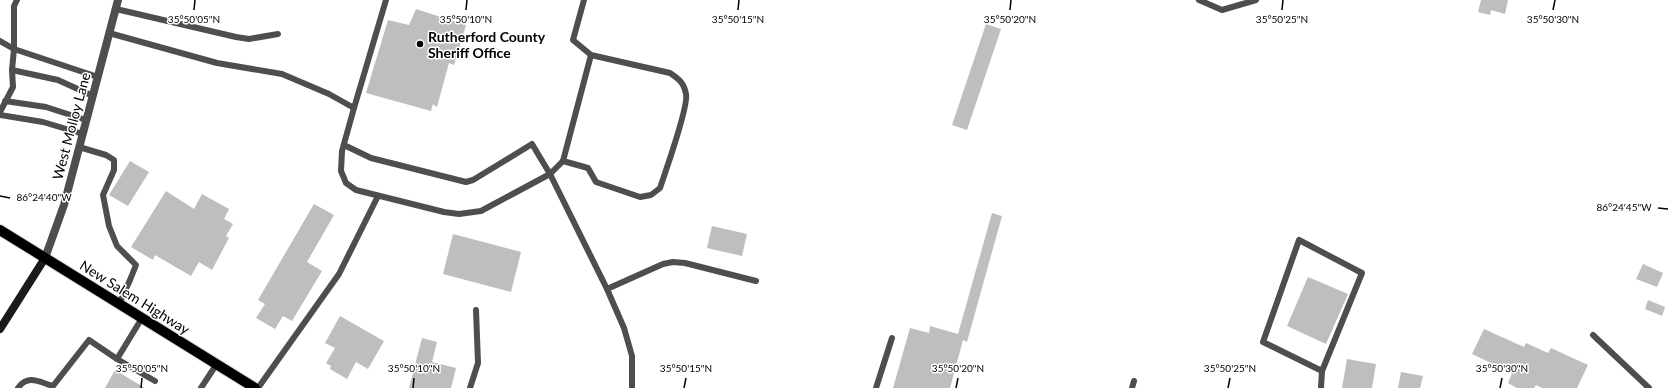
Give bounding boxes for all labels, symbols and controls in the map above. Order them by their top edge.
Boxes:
text: 35°50'05"N [168,13,220,25]
text: 35°50'10"N [440,13,492,25]
text: 35°50'15"N [712,13,764,25]
text: 35°50'20"N [984,13,1036,25]
text: 35°50'25"N [1256,13,1308,25]
text: 35°50'30"N [1527,13,1579,25]
place label: Rutherford County Sheriff Office [428,28,546,61]
marker: Rutherford County Sheriff Office [415,39,425,49]
street label: West Molloy Lane [48,70,94,182]
text: 86°24'40"W [16,191,72,203]
text: 86°24'45"W [1596,201,1652,213]
street label: New Salem Highway [77,256,194,338]
text: 35°50'05"N [116,362,168,374]
text: 35°50'10"N [388,362,440,374]
text: 35°50'15"N [660,362,712,374]
text: 35°50'20"N [932,362,984,374]
text: 35°50'25"N [1204,362,1256,374]
text: 35°50'30"N [1476,362,1528,374]

